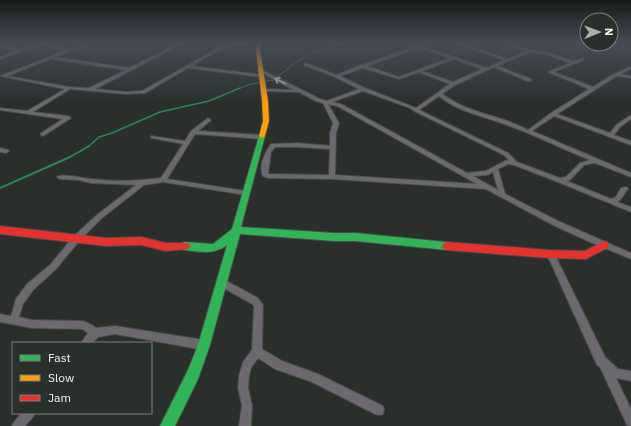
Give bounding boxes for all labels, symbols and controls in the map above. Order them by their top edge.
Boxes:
north arrow [579,12,619,52]
text: N [602,28,616,36]
one-way arrow [275,76,287,84]
legend [12,342,152,414]
text: Fast [48,350,71,365]
text: Slow [48,370,74,385]
text: Jam [48,390,71,405]

